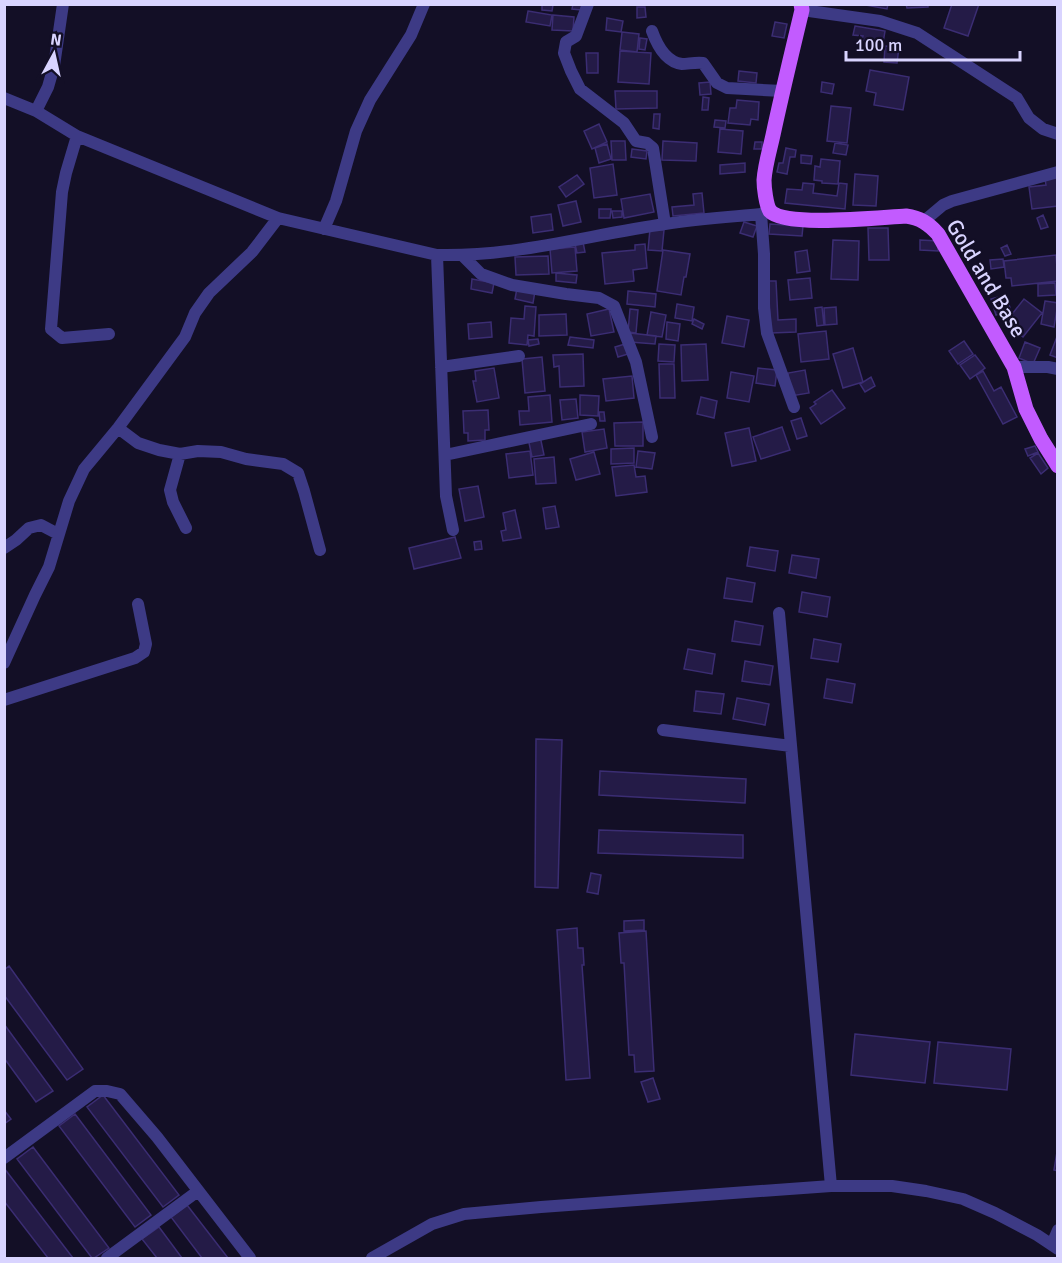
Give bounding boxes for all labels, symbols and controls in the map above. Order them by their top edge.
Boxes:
north arrow [24,24,84,84]
scale bar [846,24,1020,62]
text: N [49,29,63,51]
text: 100 m [855,34,902,56]
street label: Gold and Base [941,214,1032,342]

